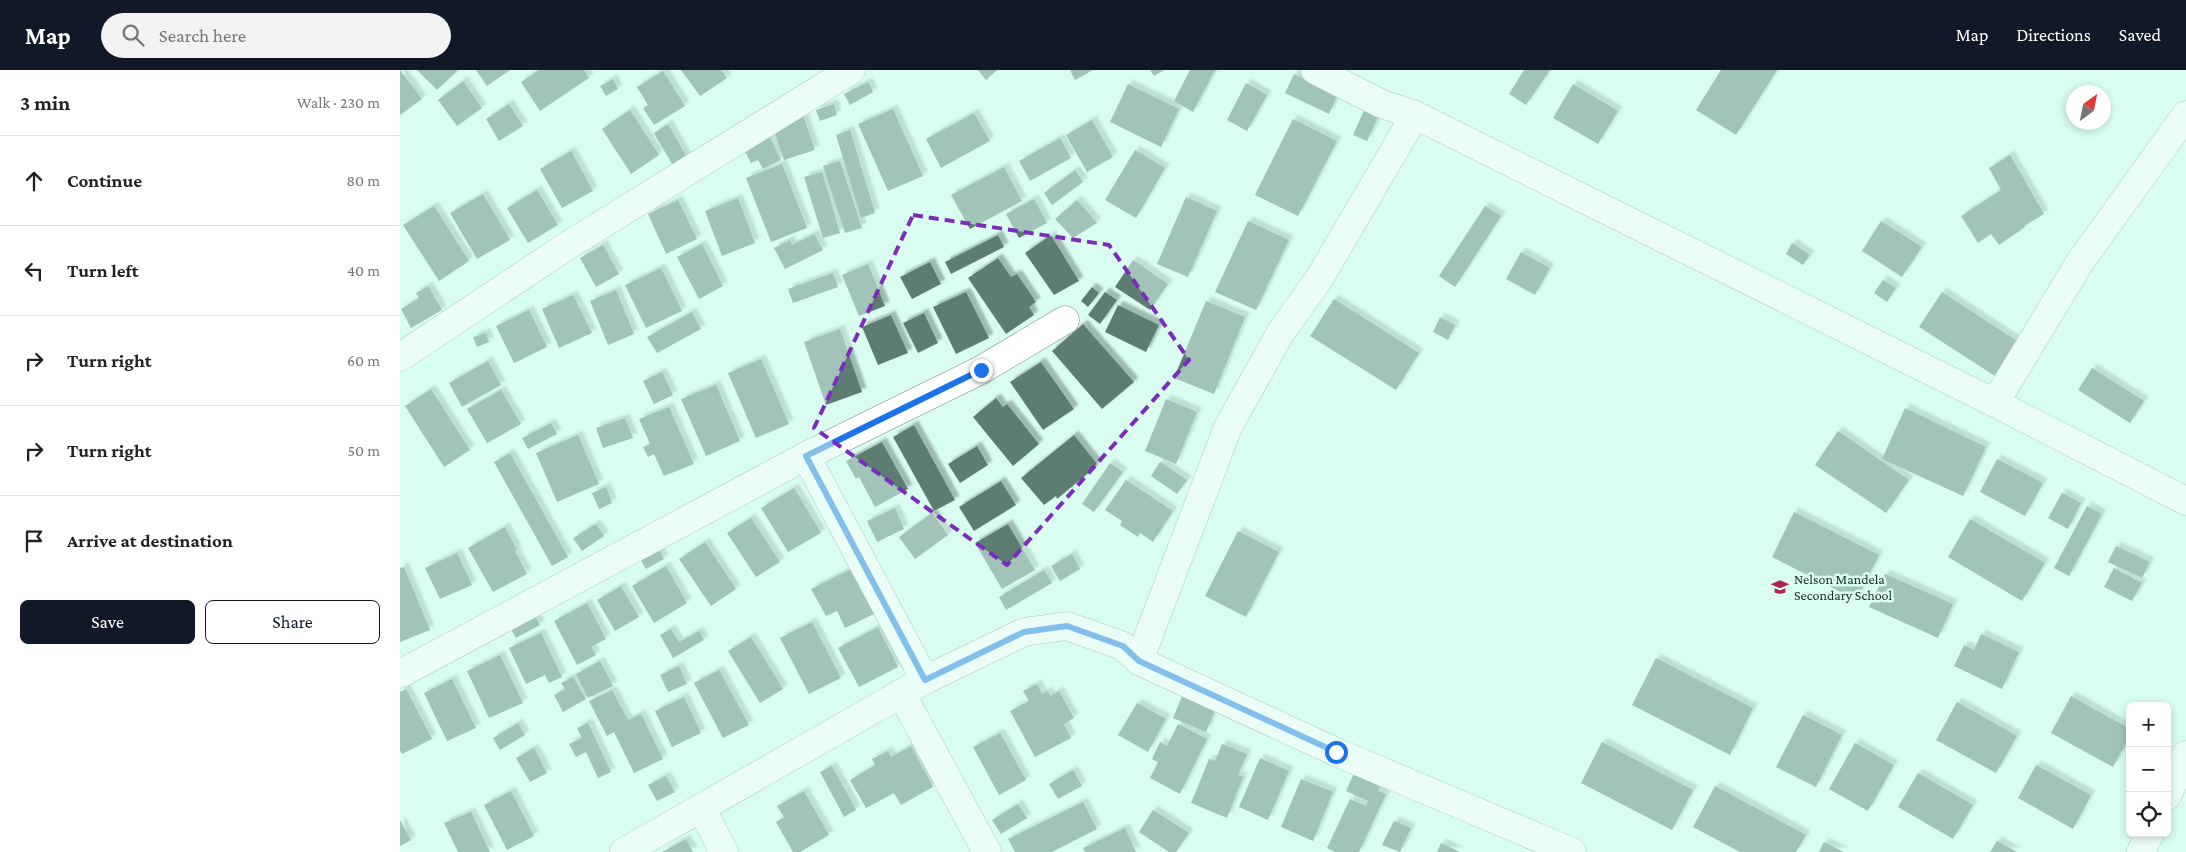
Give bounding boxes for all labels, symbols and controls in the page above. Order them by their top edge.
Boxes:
search box [101,13,451,58]
icon: search [119,21,147,49]
text: Map [25,22,71,49]
text: Search here [159,25,246,46]
text: Map [1956,25,1988,45]
text: Directions [2016,25,2091,45]
text: Saved [2119,25,2161,45]
north arrow [2066,85,2111,130]
text: 3 min [20,91,70,115]
text: Walk · 230 m [297,94,380,111]
icon: ahead [20,167,48,195]
text: Continue [67,170,142,191]
text: 80 m [346,172,380,189]
icon: left [20,257,48,285]
text: Turn left [67,260,139,281]
text: 40 m [347,262,380,279]
icon: right [20,347,48,375]
text: Turn right [67,350,152,371]
text: 60 m [347,352,380,369]
route end [970,359,993,382]
icon: right [20,437,48,465]
text: Turn right [67,440,152,461]
text: 50 m [348,442,380,459]
icon: arrive [20,527,48,555]
text: Arrive at destination [67,530,233,551]
place label: Nelson Mandela Secondary School [1794,571,1893,603]
school or university icon: Nelson Mandela Secondary School [1770,577,1790,597]
button: Save [20,600,195,644]
button: Share [205,600,380,644]
map controls [2126,702,2171,837]
button: + [2126,702,2171,747]
route start [1325,741,1348,764]
button: − [2126,747,2171,792]
button: locate [2126,792,2171,837]

